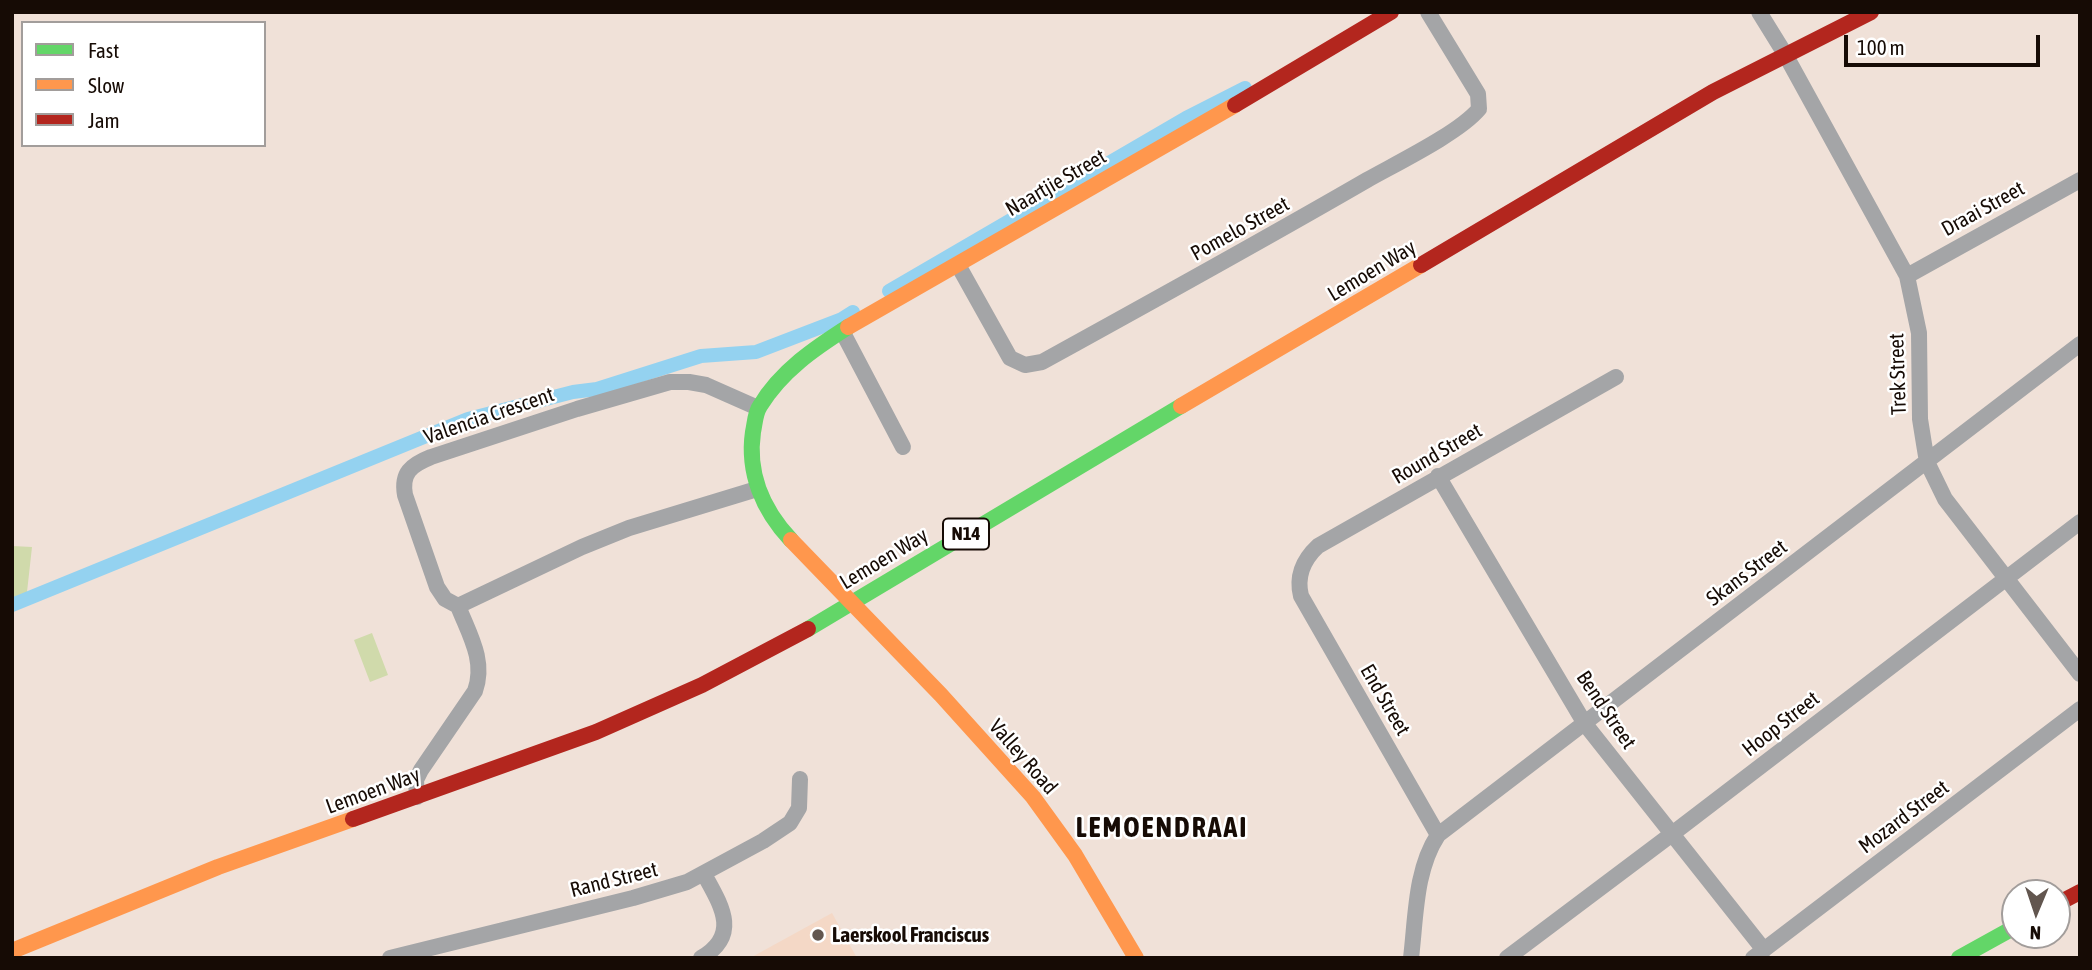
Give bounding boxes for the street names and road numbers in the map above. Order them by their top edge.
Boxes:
street label: Naartjie Street [1001,144,1111,222]
street label: Draai Street [1937,176,2029,242]
street label: Pomelo Street [1186,192,1294,266]
street label: Lemoen Way [1323,235,1421,307]
street label: Trek Street [1884,333,1912,415]
street label: Valencia Crescent [421,382,557,450]
street label: Round Street [1388,418,1486,490]
road number: N14 [943,519,989,550]
street label: Lemoen Way [835,523,933,595]
street label: Skans Street [1702,535,1792,611]
street label: End Street [1355,660,1415,740]
street label: Bend Street [1571,666,1641,754]
street label: Hoop Street [1737,686,1825,762]
street label: Valley Road [984,714,1062,800]
street label: Lemoen Way [323,762,423,820]
street label: Mozard Street [1854,775,1954,859]
street label: Rand Street [568,857,660,903]

